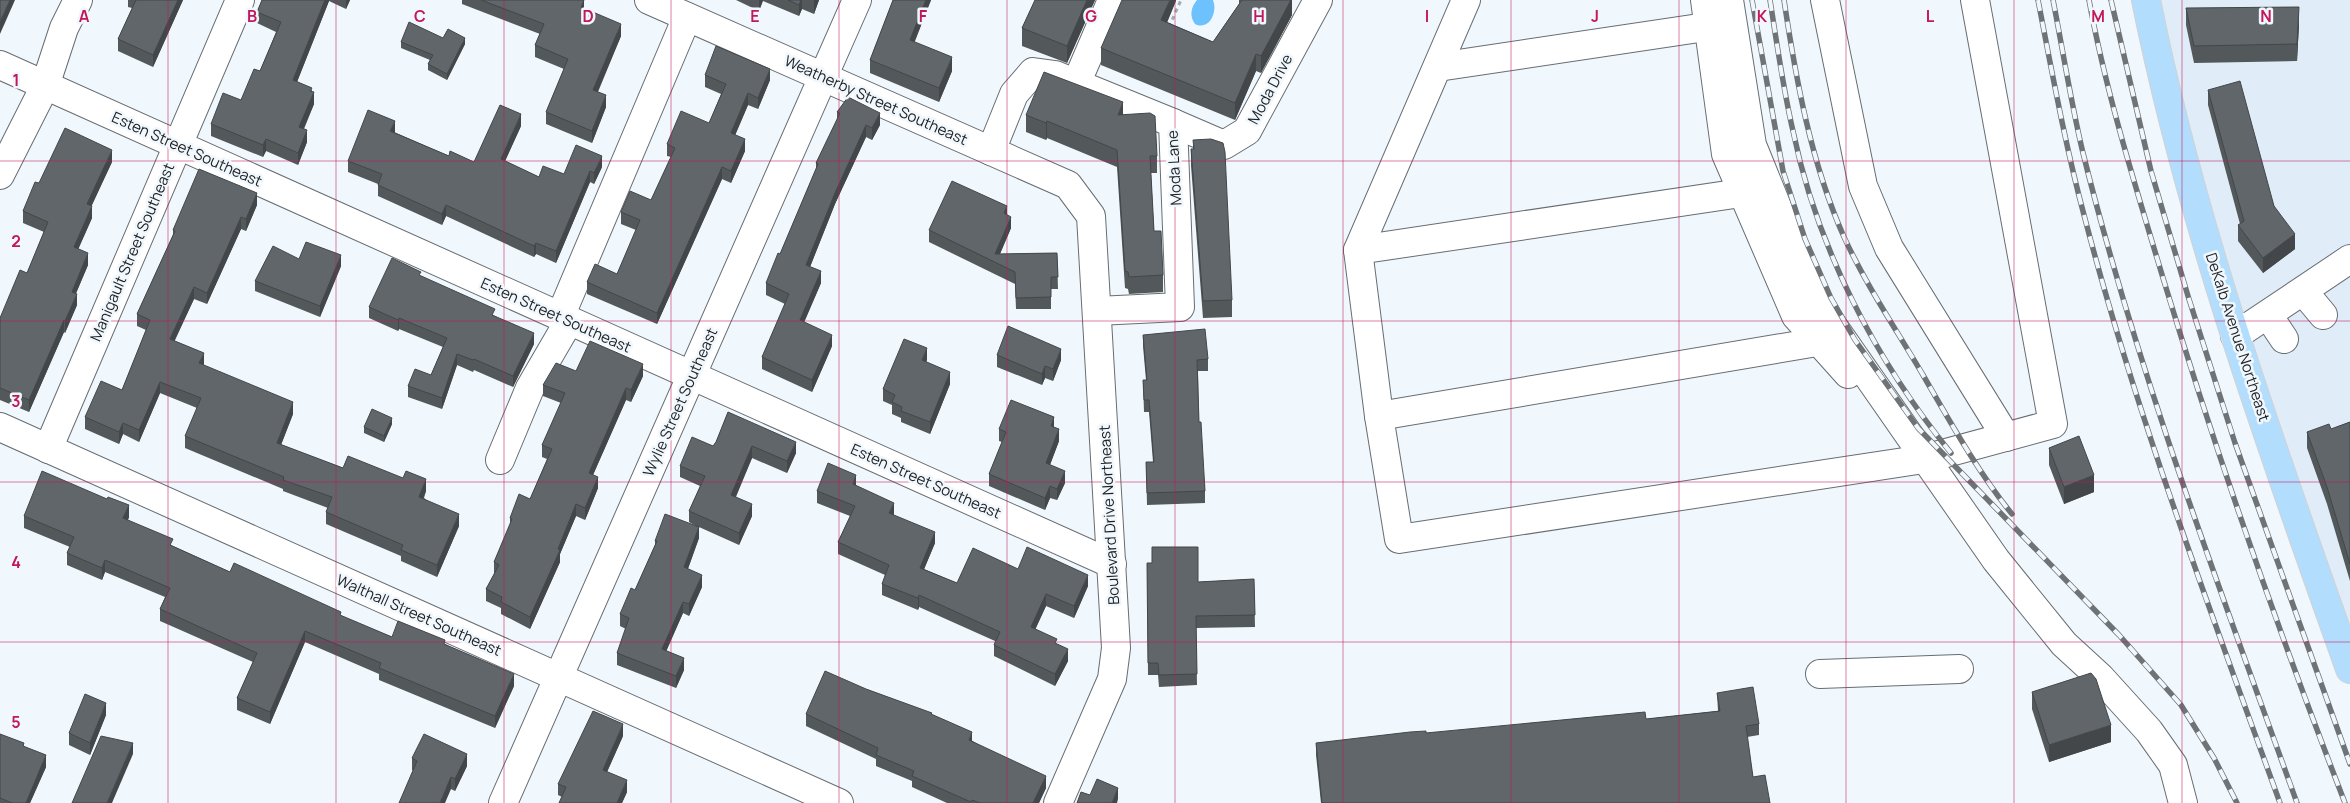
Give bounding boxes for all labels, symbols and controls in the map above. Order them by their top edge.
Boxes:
text: A [79,5,90,27]
text: B [247,5,257,27]
text: C [414,5,426,27]
text: D [582,5,594,27]
text: E [750,5,760,27]
text: F [919,5,928,27]
text: G [1085,5,1097,27]
text: H [1253,5,1265,27]
text: I [1425,5,1429,27]
text: J [1591,5,1599,27]
text: K [1757,5,1768,27]
text: L [1926,5,1935,27]
text: M [2091,5,2105,27]
text: N [2260,5,2272,27]
street label: Weatherby Street Southeast [781,50,971,150]
street label: Moda Drive [1243,50,1297,128]
text: 1 [12,69,20,91]
street label: Esten Street Southeast [109,106,265,192]
street label: Moda Lane [1162,130,1186,206]
street label: Manigault Street Southeast [85,160,179,344]
text: 2 [11,230,21,252]
street label: DeKalb Avenue Northeast [2201,250,2275,424]
street label: Esten Street Southeast [478,272,634,358]
street label: Wylie Street Southeast [638,324,722,480]
text: 3 [11,390,21,412]
street label: Boulevard Drive Northeast [1094,425,1124,605]
street label: Esten Street Southeast [848,438,1004,524]
text: 4 [11,551,21,573]
street label: Walthall Street Southeast [333,569,505,661]
text: 5 [11,711,21,733]

